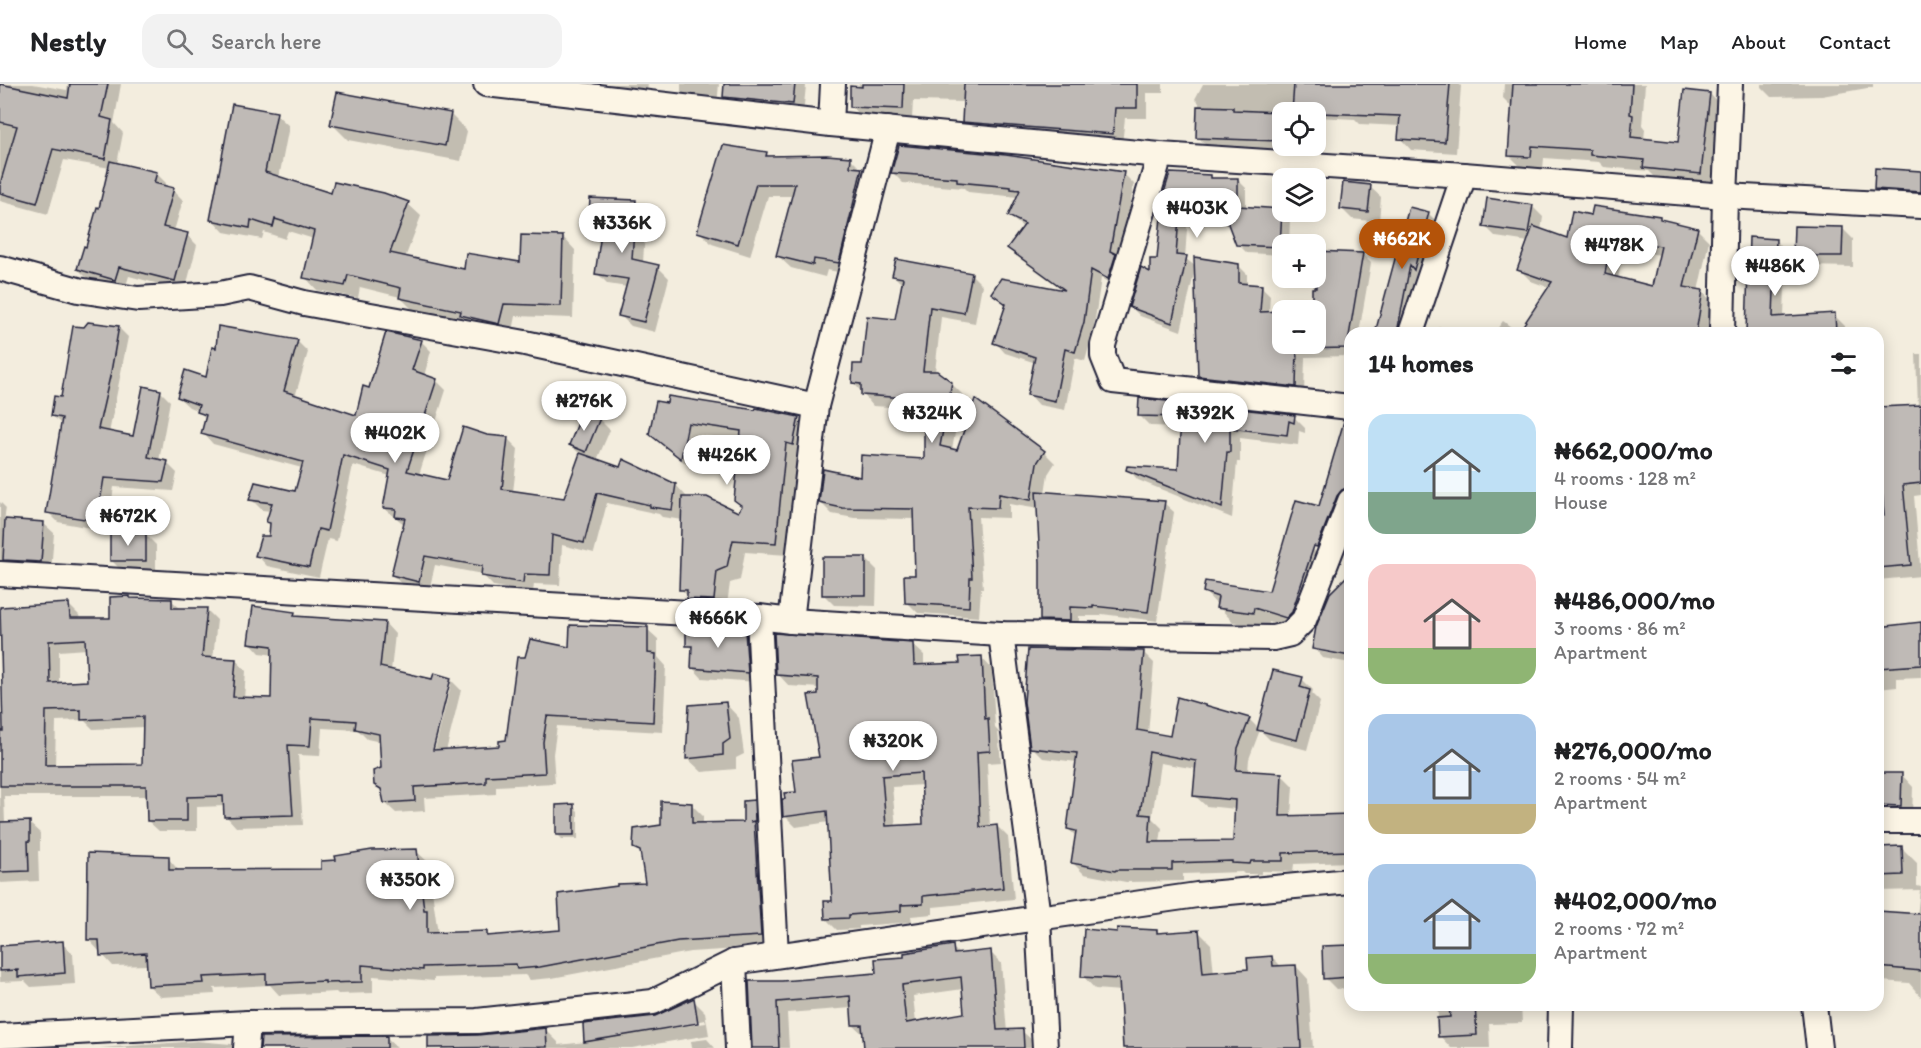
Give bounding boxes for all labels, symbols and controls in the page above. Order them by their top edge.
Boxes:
search box [142,14,562,68]
text: Nestly [30,24,106,58]
icon: search [163,25,196,58]
text: Search here [211,28,322,55]
text: Home [1574,29,1627,54]
text: Map [1660,29,1699,54]
text: About [1732,29,1786,54]
text: Contact [1819,29,1891,54]
map controls [1272,102,1326,354]
button: locate [1272,102,1326,156]
button: layers [1272,168,1326,222]
pin: ₦403K [1155,188,1239,239]
text: ₦403K [1166,195,1228,219]
pin: ₦336K [580,203,664,254]
text: ₦336K [593,210,651,234]
pin: ₦662K [1360,219,1444,270]
pin: ₦478K [1572,225,1656,276]
text: ₦662K [1373,226,1431,250]
text: ₦478K [1584,232,1644,256]
button: + [1272,234,1326,288]
pin: ₦486K [1733,246,1817,297]
text: ₦486K [1745,253,1805,277]
button: − [1272,300,1326,354]
text: 14 homes [1368,347,1474,379]
icon: filters [1827,347,1860,380]
pin: ₦276K [542,381,626,432]
text: ₦276K [555,388,613,412]
pin: ₦324K [890,393,974,444]
pin: ₦392K [1163,393,1247,444]
text: ₦324K [902,400,962,424]
text: ₦392K [1176,400,1234,424]
pin: ₦402K [353,413,437,464]
text: ₦402K [365,420,425,444]
text: ₦662,000/mo [1554,434,1713,466]
pin: ₦426K [685,435,769,486]
icon: home [1416,438,1488,510]
text: ₦426K [697,442,757,466]
text: 4 rooms · 128 m² [1554,466,1696,490]
text: House [1554,490,1608,514]
pin: ₦672K [86,496,170,547]
text: ₦672K [99,503,157,527]
text: ₦486,000/mo [1554,584,1715,616]
icon: home [1416,588,1488,660]
pin: ₦666K [676,598,760,649]
text: ₦666K [689,605,747,629]
text: 3 rooms · 86 m² [1554,616,1686,640]
text: Apartment [1554,640,1647,664]
pin: ₦320K [851,721,935,772]
text: ₦320K [863,728,923,752]
text: ₦276,000/mo [1554,734,1712,766]
icon: home [1416,738,1488,810]
text: 2 rooms · 54 m² [1554,766,1686,790]
text: Apartment [1554,790,1647,814]
pin: ₦350K [368,860,452,911]
text: ₦350K [380,867,440,891]
text: ₦402,000/mo [1554,884,1717,916]
icon: home [1416,888,1488,960]
text: 2 rooms · 72 m² [1554,916,1684,940]
text: Apartment [1554,940,1647,964]

